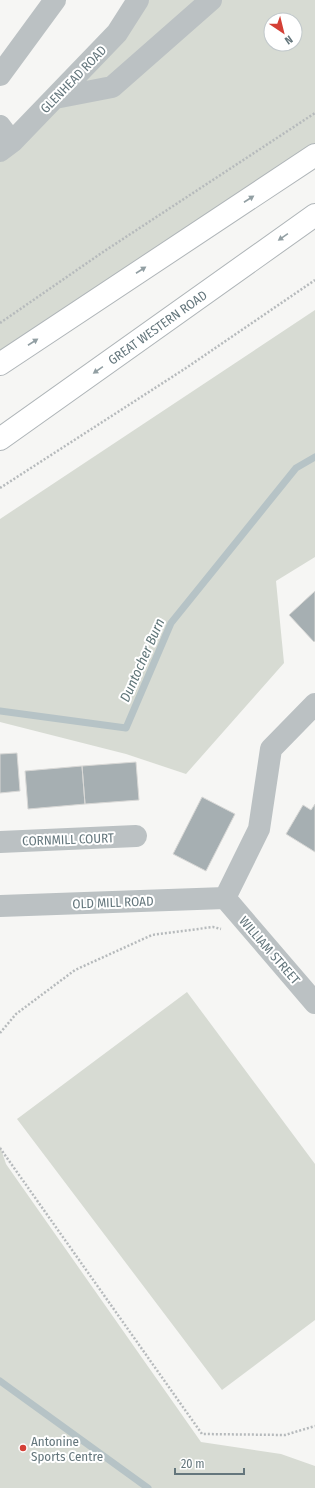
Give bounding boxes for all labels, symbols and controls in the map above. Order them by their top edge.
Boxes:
north arrow [263,12,303,52]
text: N [282,33,295,47]
street label: GLENHEAD ROAD [37,42,109,116]
one-way arrow [244,195,254,203]
one-way arrow [278,233,289,241]
one-way arrow [135,267,147,274]
street label: GREAT WESTERN ROAD [105,287,210,368]
one-way arrow [27,338,38,346]
one-way arrow [92,366,103,374]
water label: Duntocher Burn [116,616,168,705]
street label: CORNMILL COURT [22,830,114,849]
street label: OLD MILL ROAD [72,894,154,911]
street label: WILLIAM STREET [236,913,303,987]
place label: Antonine Sports Centre [31,1434,103,1464]
marker: Antonine Sports Centre [18,1443,28,1453]
scale bar [175,1450,244,1476]
text: 20 m [181,1457,205,1471]

